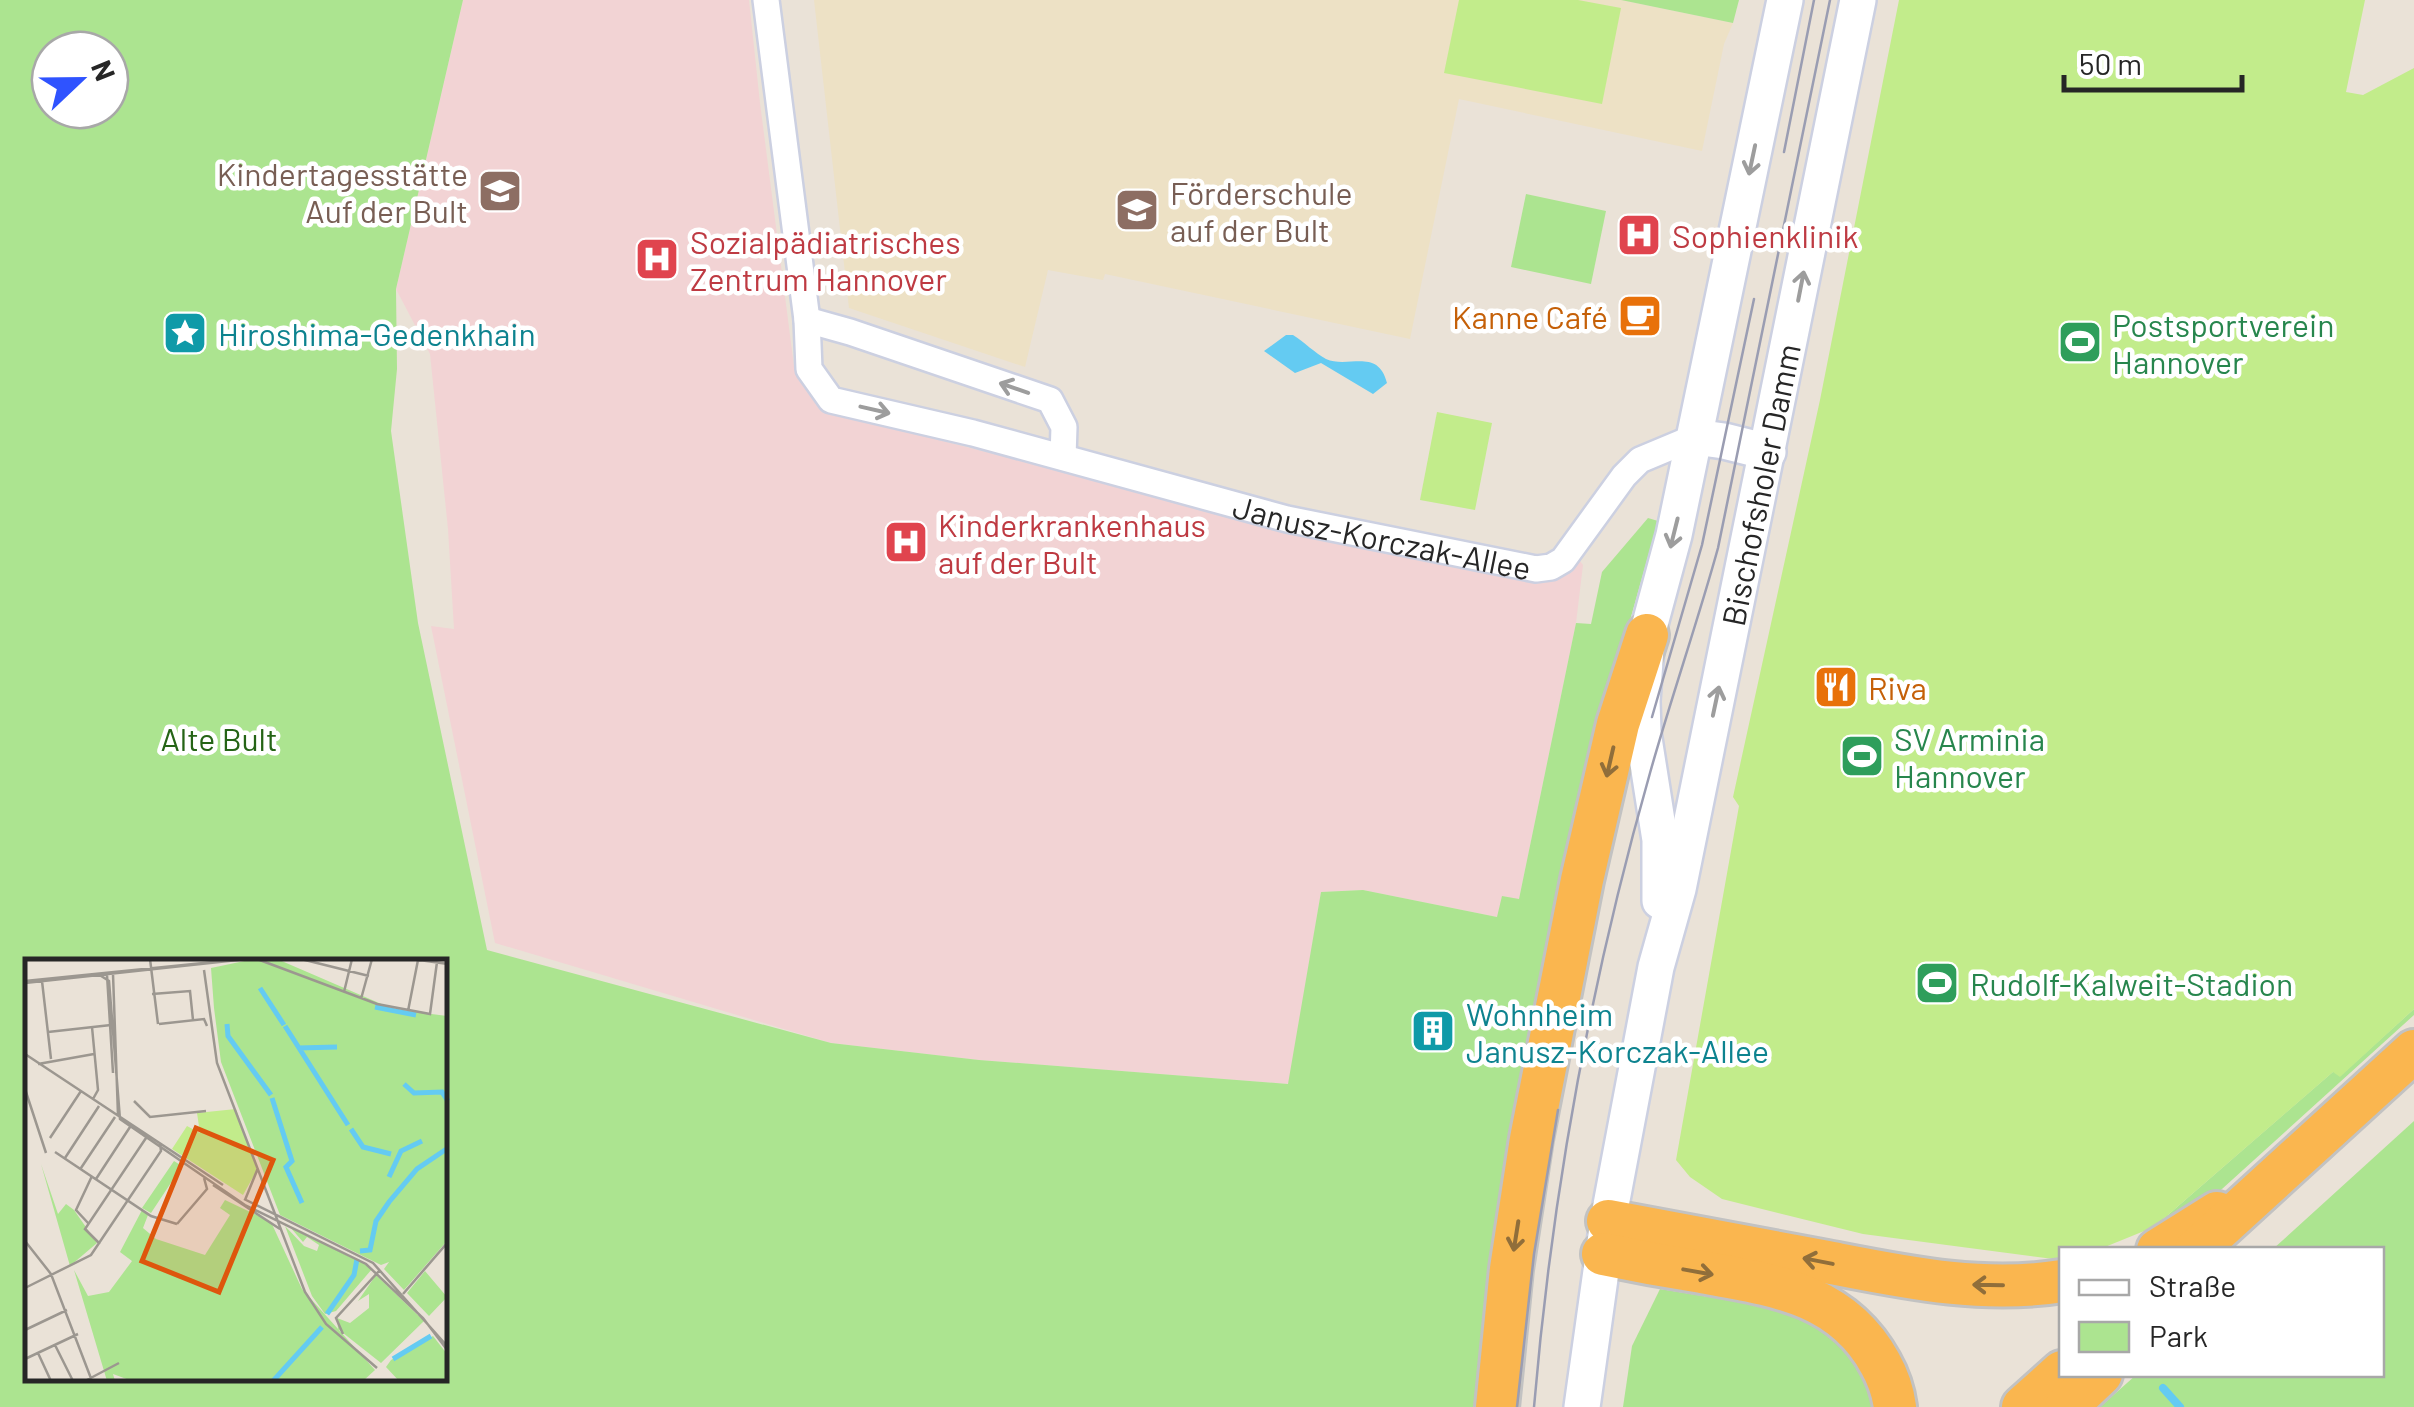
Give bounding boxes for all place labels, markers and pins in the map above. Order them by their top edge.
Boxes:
place label: Kindertagesstätte Auf der Bult [217,154,468,229]
school or university icon: Kindertagesstätte Auf der Bult [477,168,523,214]
place label: Förderschule auf der Bult [1170,173,1352,248]
school or university icon: Förderschule auf der Bult [1114,187,1160,233]
hospital icon: Sophienklinik [1616,212,1662,258]
place label: Sophienklinik [1672,216,1858,254]
place label: Sozialpädiatrisches Zentrum Hannover [690,222,961,297]
hospital icon: Sozialpädiatrisches Zentrum Hannover [634,236,680,282]
cafe icon: Kanne Café [1617,293,1663,339]
place label: Kanne Café [1452,297,1608,335]
place label: Postsportverein Hannover [2112,305,2335,380]
place icon: Hiroshima-Gedenkhain [162,310,208,356]
place label: Hiroshima-Gedenkhain [218,314,536,352]
sports icon: Postsportverein Hannover [2057,319,2103,365]
place label: Kinderkrankenhaus auf der Bult [938,505,1206,580]
hospital icon: Kinderkrankenhaus auf der Bult [883,519,929,565]
restaurant icon: Riva [1813,664,1859,710]
place label: Riva [1868,668,1927,706]
place label: SV Arminia Hannover [1894,719,2045,794]
sports icon: SV Arminia Hannover [1839,733,1885,779]
sports icon: Rudolf-Kalweit-Stadion [1914,960,1960,1006]
place label: Rudolf-Kalweit-Stadion [1970,964,2293,1002]
place label: Wohnheim Janusz-Korczak-Allee [1466,994,1769,1069]
building icon: Wohnheim Janusz-Korczak-Allee [1410,1008,1456,1054]

